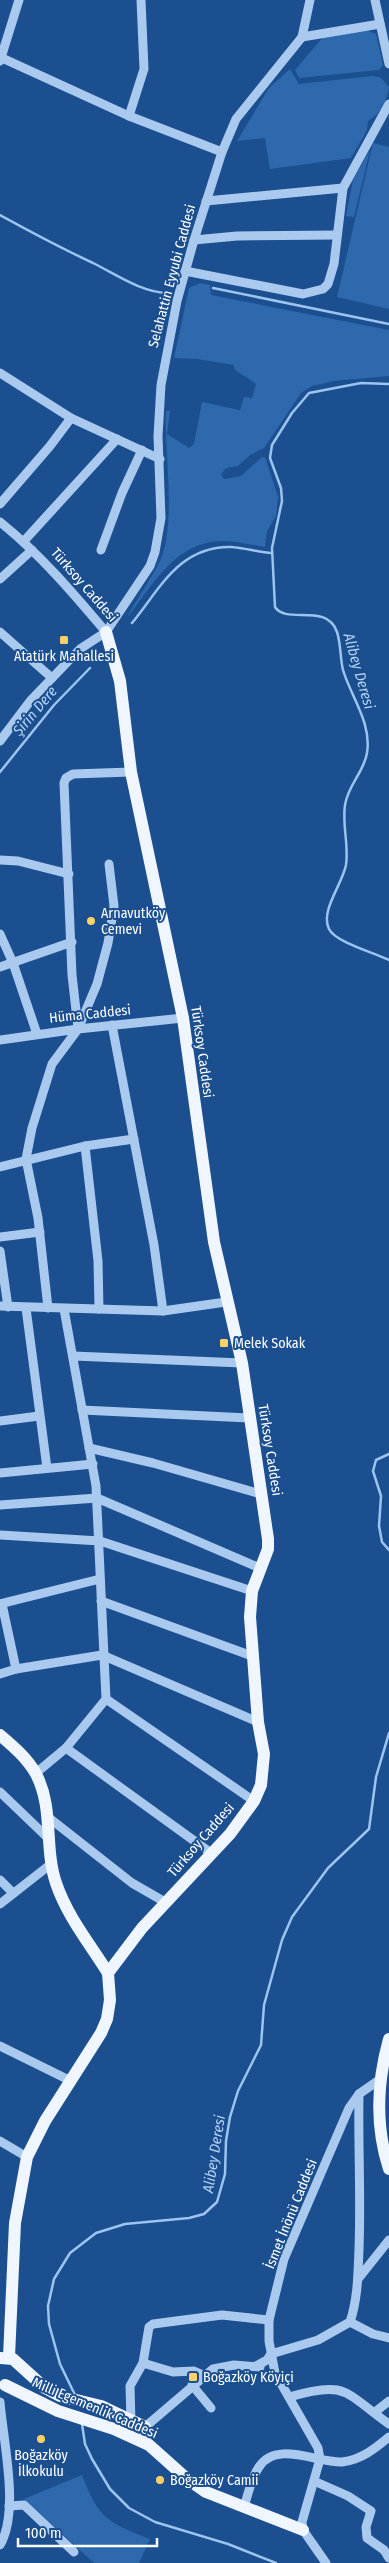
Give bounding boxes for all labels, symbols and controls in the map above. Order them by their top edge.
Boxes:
street label: Selahattin Eyyubi Caddesi [145,203,199,349]
street label: Türksoy Caddesi [47,544,121,626]
water label: Alibey Deresi [339,630,379,711]
marker: Atatürk Mahallesi [58,634,70,646]
place label: Atatürk Mahallesi [14,648,114,665]
water label: Şirin Dere [8,683,61,740]
place label: Arnavutköy Cemevi [101,905,166,938]
marker: Arnavutköy Cemevi [85,915,97,927]
street label: Hüma Caddesi [48,1001,132,1027]
street label: Türksoy Caddesi [187,1005,217,1099]
place label: Melek Sokak [234,1335,306,1352]
marker: Melek Sokak [218,1337,230,1349]
street label: Türksoy Caddesi [254,1403,286,1497]
street label: Türksoy Caddesi [164,1799,238,1881]
water label: Alibey Deresi [199,2114,229,2195]
street label: İsmet İnönü Caddesi [261,2157,321,2271]
place label: Boğazköy Köyiçi [203,2369,294,2386]
marker: Boğazköy Köyiçi [187,2371,199,2383]
street label: Milli Egemenlik Caddesi [30,2374,160,2442]
marker: Boğazköy İlkokulu [35,2433,47,2445]
place label: Boğazköy İlkokulu [14,2447,69,2480]
place label: Boğazköy Camii [170,2472,259,2489]
marker: Boğazköy Camii [154,2474,166,2486]
scale bar [18,2516,156,2548]
text: 100 m [25,2524,62,2542]

